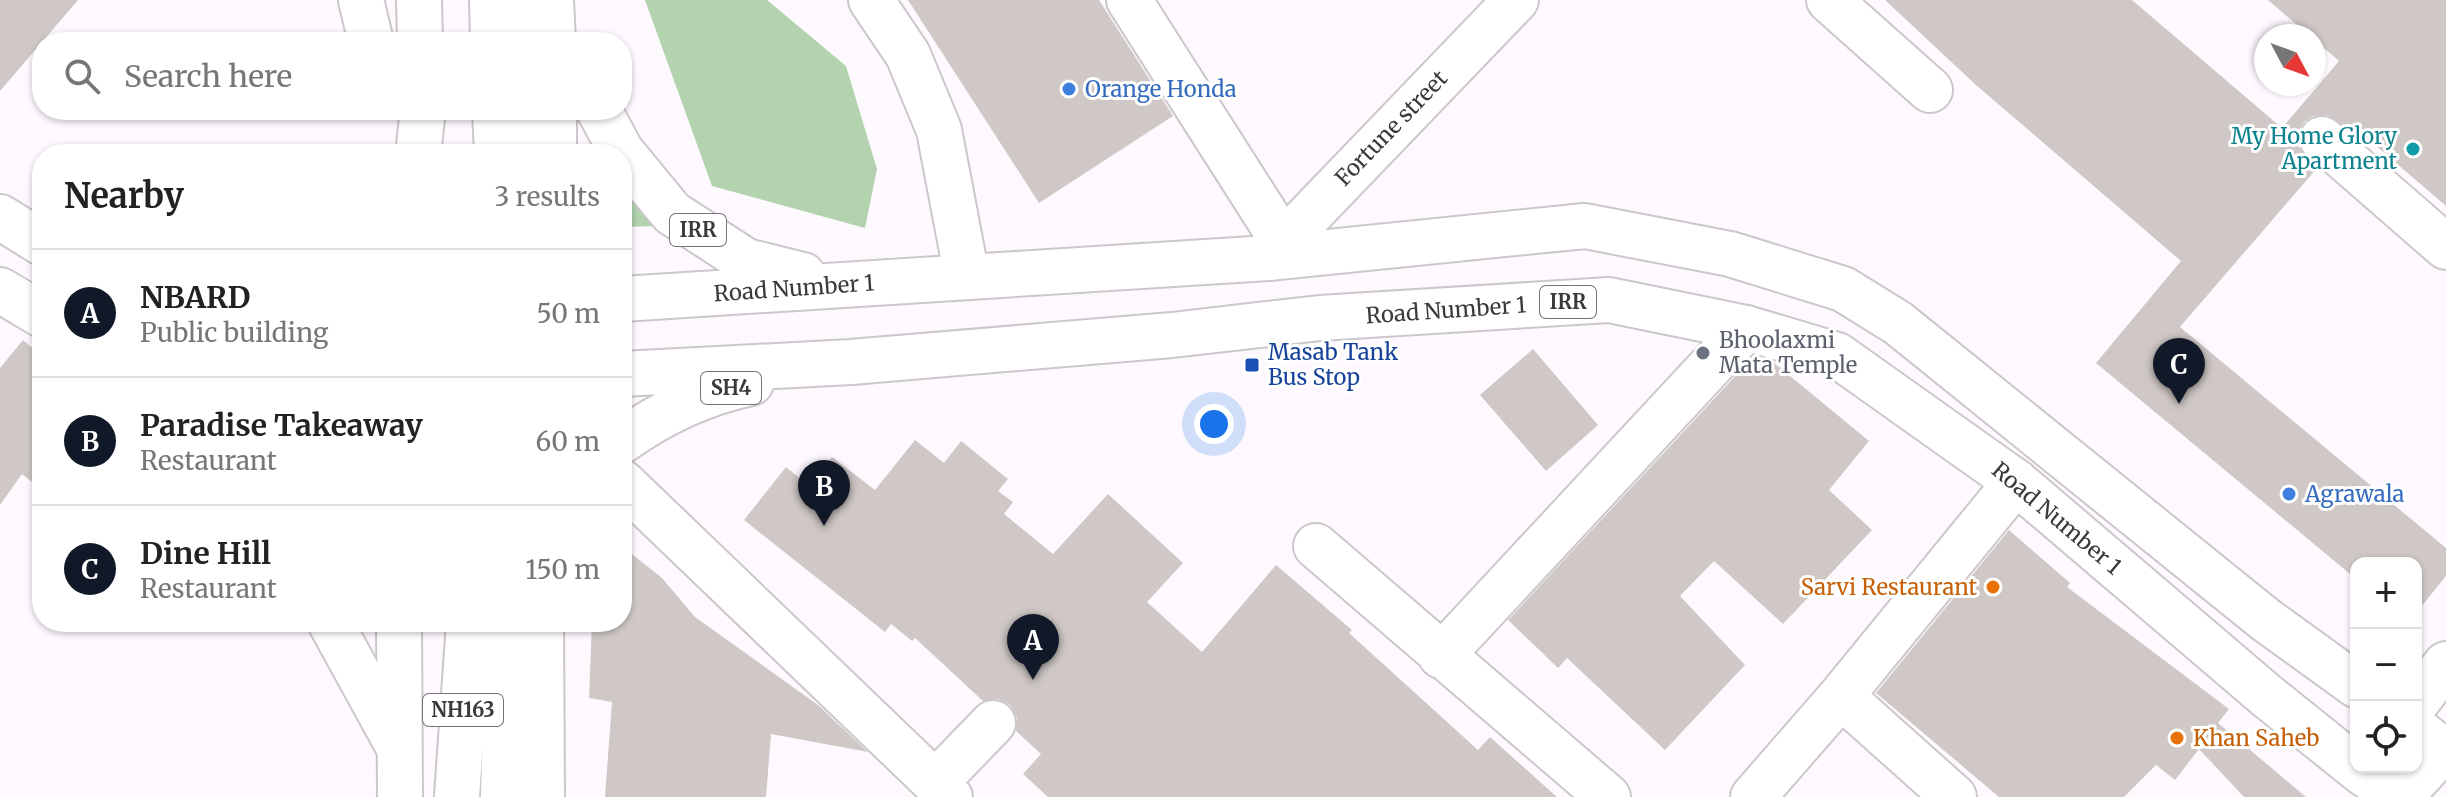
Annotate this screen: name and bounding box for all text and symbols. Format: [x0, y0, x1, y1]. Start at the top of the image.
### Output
north arrow [2254, 24, 2326, 96]
search box [32, 32, 632, 120]
icon: search [60, 54, 104, 98]
text: Search here [124, 57, 292, 95]
street label: Fortune street [1329, 64, 1453, 192]
place label: Orange Honda [1085, 75, 1237, 103]
marker: Orange Honda [1060, 80, 1078, 98]
place label: My Home Glory Apartment [2231, 122, 2397, 175]
marker: My Home Glory Apartment [2404, 140, 2422, 158]
text: Nearby [64, 175, 184, 217]
text: 3 results [495, 180, 600, 213]
road number: IRR [670, 214, 726, 246]
street label: Road Number 1 [713, 268, 875, 308]
text: NBARD [140, 278, 250, 316]
road number: IRR [1540, 286, 1596, 318]
street label: Road Number 1 [1365, 290, 1527, 330]
text: A [81, 297, 99, 330]
text: 50 m [536, 297, 600, 330]
text: Public building [140, 316, 329, 349]
place label: Bhoolaxmi Mata Temple [1719, 326, 1857, 379]
place label: Masab Tank Bus Stop [1268, 338, 1398, 391]
pin: C [2153, 338, 2205, 404]
marker: Bhoolaxmi Mata Temple [1694, 344, 1712, 362]
marker: Masab Tank Bus Stop [1243, 356, 1261, 374]
road number: SH4 [701, 372, 761, 404]
your location [1194, 404, 1234, 444]
text: Paradise Takeaway [140, 406, 423, 444]
text: B [81, 425, 99, 458]
text: 60 m [536, 425, 600, 458]
text: Restaurant [140, 444, 277, 477]
street label: Road Number 1 [1986, 456, 2128, 580]
pin: B [798, 460, 850, 526]
place label: Agrawala [2304, 480, 2405, 508]
marker: Agrawala [2280, 485, 2298, 503]
text: Dine Hill [140, 534, 271, 572]
text: C [81, 553, 99, 586]
text: 150 m [526, 553, 600, 586]
map controls [2350, 557, 2422, 773]
button: + [2350, 557, 2422, 629]
text: Restaurant [140, 572, 277, 605]
place label: Sarvi Restaurant [1801, 573, 1977, 601]
marker: Sarvi Restaurant [1984, 578, 2002, 596]
pin: A [1007, 614, 1059, 680]
button: − [2350, 629, 2422, 701]
road number: NH163 [423, 694, 503, 726]
button: locate [2350, 701, 2422, 773]
place label: Khan Saheb [2193, 724, 2319, 752]
marker: Khan Saheb [2168, 729, 2186, 747]

